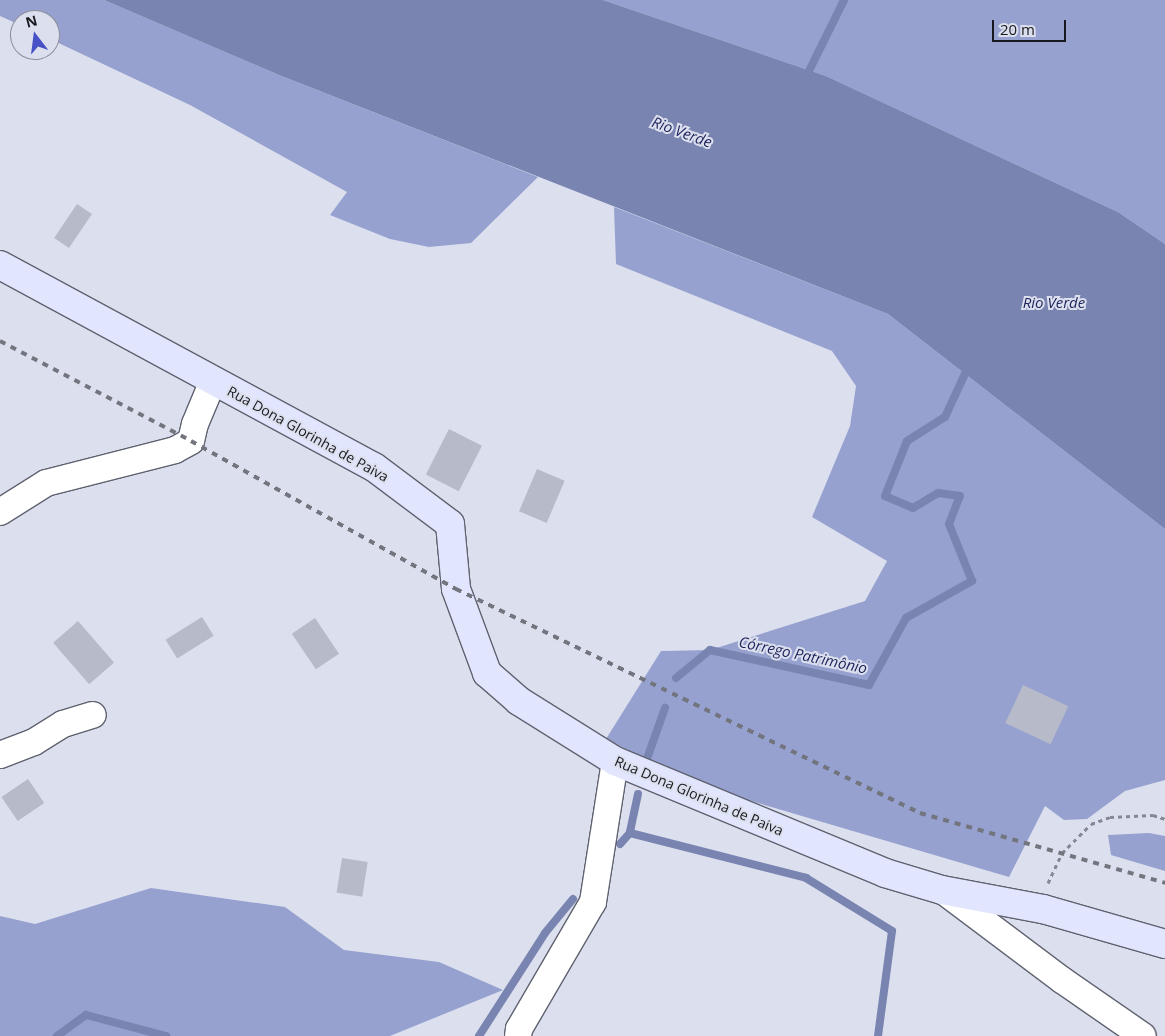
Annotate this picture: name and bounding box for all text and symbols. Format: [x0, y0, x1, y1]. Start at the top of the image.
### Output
north arrow [10, 10, 60, 60]
text: N [23, 10, 39, 32]
scale bar [995, 10, 1069, 42]
text: 20 m [1000, 19, 1035, 39]
water label: Rio Verde [650, 113, 714, 151]
water label: Rio Verde [1023, 294, 1085, 312]
street label: Rua Dona Glorinha de Paiva [224, 383, 392, 485]
water label: Córrego Patrimônio [737, 633, 869, 677]
street label: Rua Dona Glorinha de Paiva [612, 753, 786, 839]

